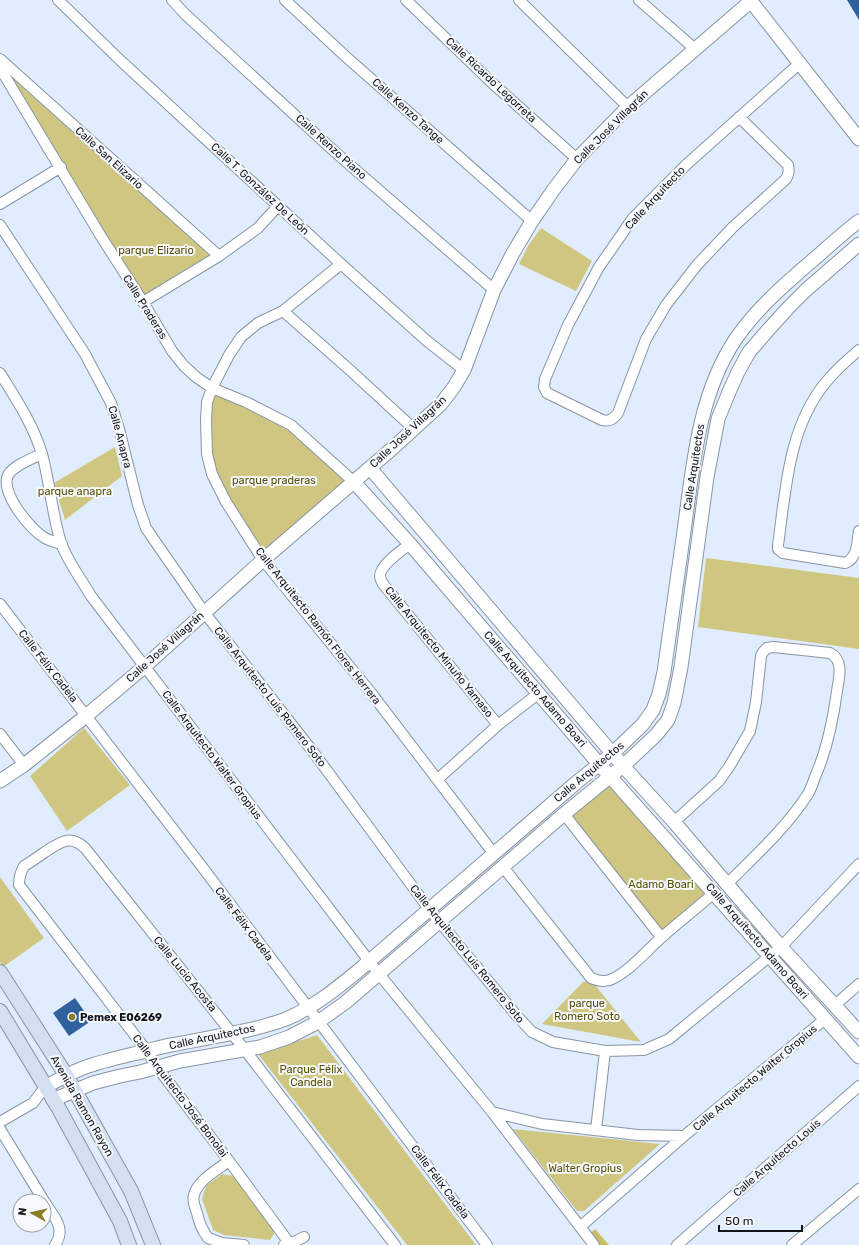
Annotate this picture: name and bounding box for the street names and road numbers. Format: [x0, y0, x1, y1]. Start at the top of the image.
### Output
street label: Calle Ricardo Legorreta [443, 35, 539, 125]
street label: Calle Kenzo Tange [370, 75, 446, 147]
street label: Calle José Villagrán [571, 87, 651, 167]
street label: Calle Renzo Piano [293, 112, 369, 182]
street label: Calle San Elizario [72, 124, 146, 192]
street label: Calle T. González De León [208, 140, 312, 238]
street label: Calle Arquitecto [622, 164, 688, 232]
street label: Calle Praderas [120, 272, 170, 342]
street label: Calle José Villagrán [367, 393, 449, 471]
street label: Calle Anapra [105, 404, 135, 470]
street label: Calle Arquitectos [681, 422, 707, 511]
street label: Calle Arquitecto Ramón Flores Herrera [253, 545, 383, 707]
street label: Calle Arquitecto Minuño Yamaso [382, 584, 496, 720]
street label: Calle José Villagrán [124, 609, 206, 685]
street label: Calle Arquitecto Luis Romero Soto [211, 624, 329, 770]
street label: Calle Félix Cadela [16, 627, 80, 705]
street label: Calle Arquitecto Adamo Boari [481, 628, 589, 750]
street label: Calle Arquitecto Walter Gropius [159, 688, 265, 822]
street label: Calle Arquitectos [551, 739, 627, 805]
street label: Calle Arquitecto Adamo Boari [703, 880, 811, 1002]
street label: Calle Arquitecto Luis Romero Soto [407, 882, 527, 1026]
street label: Calle Félix Cadela [212, 885, 276, 963]
street label: Calle Lucio Acosta [151, 934, 219, 1014]
street label: Calle Arquitectos [168, 1021, 256, 1052]
street label: Calle Arquitecto Walter Gropius [690, 1022, 820, 1134]
street label: Calle Arquitecto José Bonolai [130, 1032, 230, 1160]
street label: Avenida Ramon Rayon [48, 1053, 116, 1159]
street label: Calle Arquitecto Louis [731, 1116, 824, 1200]
street label: Calle Félix Cadela [408, 1143, 472, 1221]

